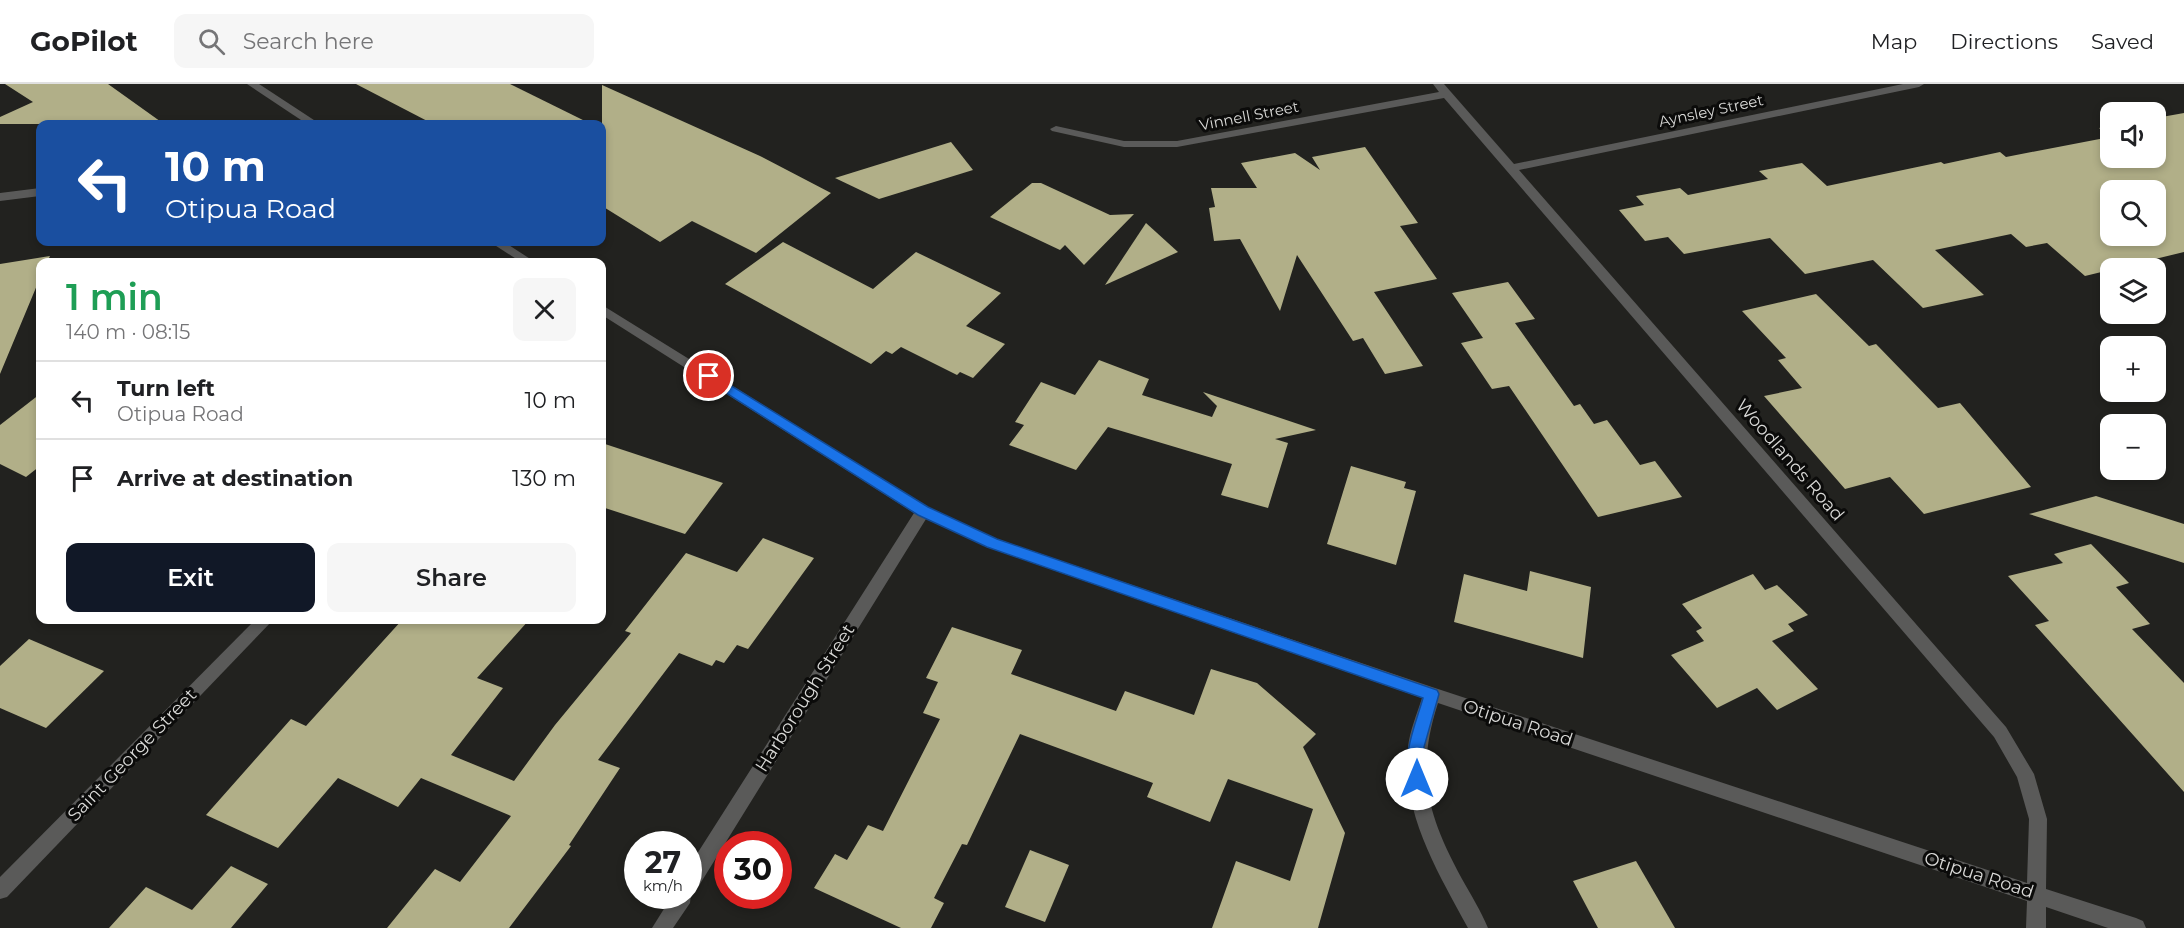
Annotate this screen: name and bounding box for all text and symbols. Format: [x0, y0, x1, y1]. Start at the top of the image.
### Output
search box [174, 14, 594, 68]
text: GoPilot [30, 24, 138, 58]
icon: search [195, 25, 228, 58]
text: Search here [243, 28, 374, 55]
text: Map [1871, 29, 1917, 54]
text: Directions [1950, 29, 2058, 54]
text: Saved [2091, 29, 2154, 54]
street label: Aynsley Street [1657, 90, 1765, 131]
street label: Vinnell Street [1198, 97, 1300, 134]
map controls [2100, 102, 2166, 480]
button: sound [2100, 102, 2166, 168]
text: 10 m [165, 140, 266, 192]
icon: left [66, 144, 144, 222]
button: search [2100, 180, 2166, 246]
text: Otipua Road [165, 192, 336, 225]
button: layers [2100, 258, 2166, 324]
text: 1 min [66, 275, 163, 319]
button: close [513, 278, 576, 341]
text: 140 m · 08:15 [66, 320, 190, 344]
button: + [2100, 336, 2166, 402]
pin [683, 350, 734, 401]
icon: arrive [692, 359, 725, 392]
text: Turn left [117, 375, 215, 402]
icon: left [66, 384, 99, 417]
text: 10 m [524, 387, 576, 414]
street label: Woodlands Road [1731, 395, 1849, 525]
text: Otipua Road [117, 402, 244, 426]
button: − [2100, 414, 2166, 480]
icon: arrive [66, 462, 99, 495]
text: Arrive at destination [117, 465, 353, 492]
text: 130 m [512, 465, 576, 492]
button: Exit [66, 543, 315, 612]
button: Share [327, 543, 576, 612]
street label: Harborough Street [751, 620, 859, 776]
street label: Saint George Street [63, 684, 201, 826]
street label: Otipua Road [1460, 695, 1576, 751]
position arrow [1385, 747, 1449, 811]
speed limit sign: 30 [714, 831, 792, 909]
text: 27 [645, 844, 681, 881]
street label: Otipua Road [1921, 847, 2037, 903]
text: km/h [643, 876, 683, 895]

